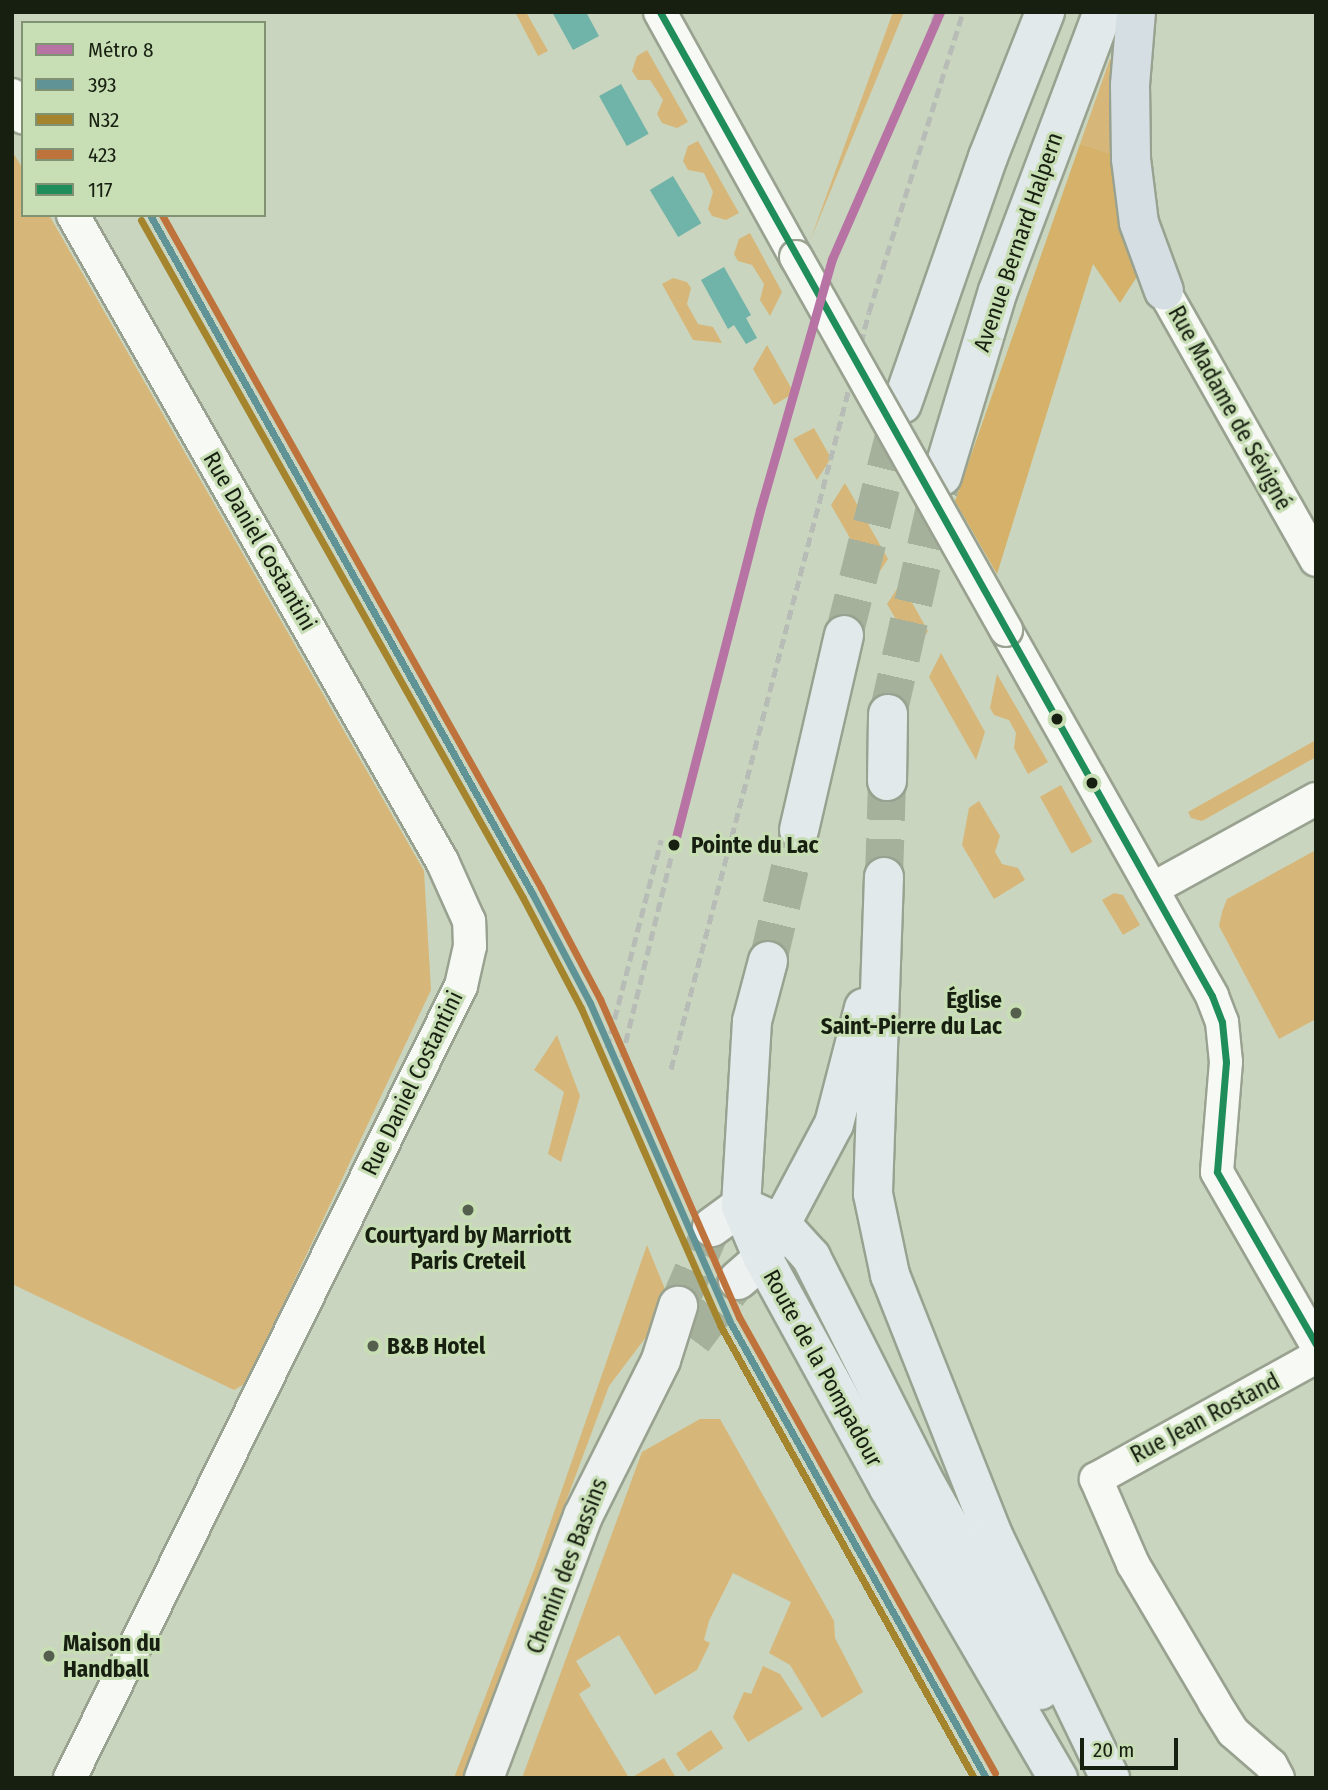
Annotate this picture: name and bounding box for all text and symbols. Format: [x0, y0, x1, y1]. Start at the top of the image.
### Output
legend [21, 21, 266, 217]
text: Métro 8 [88, 37, 153, 63]
text: 393 [88, 72, 117, 98]
text: N32 [88, 107, 119, 133]
street label: Avenue Bernard Halpern [968, 129, 1068, 355]
text: 423 [88, 142, 117, 168]
text: 117 [88, 177, 113, 203]
street label: Rue Madame de Sévigné [1162, 301, 1298, 515]
street label: Rue Daniel Costantini [198, 447, 322, 635]
unlabelled marker [1050, 712, 1064, 726]
unlabelled marker [1085, 776, 1099, 790]
place label: Pointe du Lac [691, 831, 819, 859]
marker: Pointe du Lac [663, 834, 685, 856]
street label: Rue Daniel Costantini [355, 986, 469, 1180]
place label: Église Saint-Pierre du Lac [821, 986, 1002, 1040]
marker: Église Saint-Pierre du Lac [1008, 1005, 1024, 1021]
marker: Courtyard by Marriott Paris Creteil [460, 1202, 476, 1218]
place label: Courtyard by Marriott Paris Creteil [365, 1221, 571, 1275]
street label: Route de la Pompadour [757, 1265, 889, 1471]
place label: B&B Hotel [387, 1332, 485, 1360]
marker: B&B Hotel [365, 1338, 381, 1354]
street label: Rue Jean Rostand [1126, 1367, 1284, 1469]
street label: Chemin des Bassins [521, 1474, 613, 1658]
place label: Maison du Handball [63, 1629, 161, 1683]
marker: Maison du Handball [41, 1648, 57, 1664]
scale bar [1083, 1724, 1181, 1768]
text: 20 m [1093, 1737, 1134, 1763]

